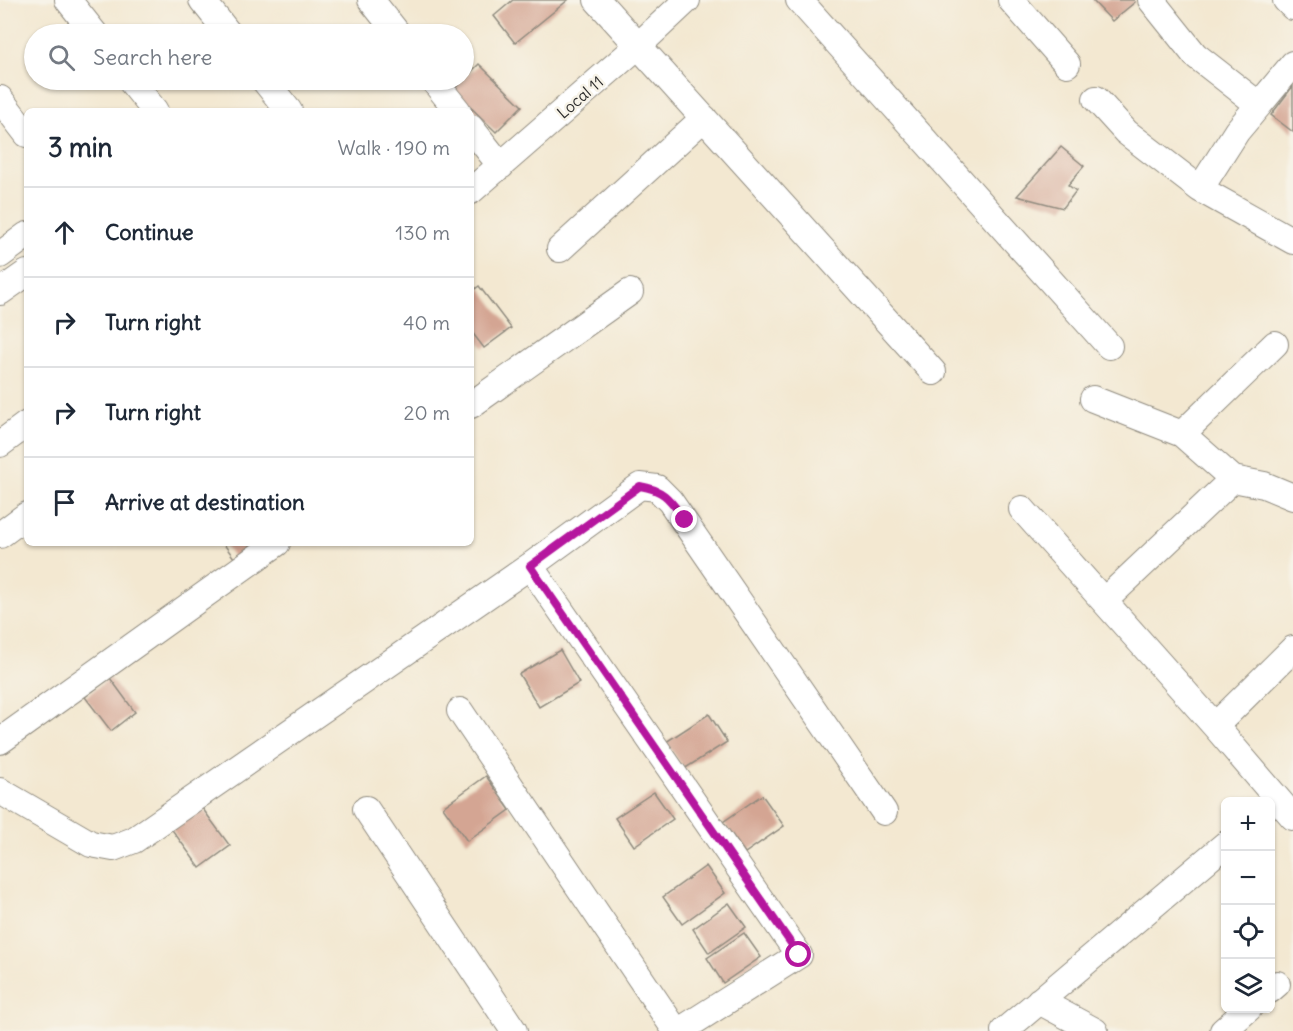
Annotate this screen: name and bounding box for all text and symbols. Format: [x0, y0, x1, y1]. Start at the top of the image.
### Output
search box [24, 24, 474, 90]
icon: search [45, 41, 78, 74]
text: Search here [93, 43, 212, 71]
street label: Local 11 [553, 71, 607, 123]
text: 3 min [48, 131, 113, 164]
text: Walk · 190 m [338, 135, 450, 160]
icon: ahead [48, 216, 81, 249]
text: Continue [105, 218, 194, 246]
text: 130 m [395, 220, 450, 245]
icon: right [48, 306, 81, 339]
text: Turn right [105, 308, 201, 336]
text: 40 m [403, 310, 450, 335]
icon: right [48, 396, 81, 429]
text: Turn right [105, 398, 201, 426]
text: 20 m [404, 400, 450, 425]
icon: arrive [48, 486, 81, 519]
text: Arrive at destination [105, 488, 305, 516]
route end [671, 506, 697, 532]
map controls [1221, 797, 1275, 1013]
button: + [1221, 797, 1275, 851]
button: − [1221, 851, 1275, 905]
button: locate [1221, 905, 1275, 959]
route start [785, 941, 811, 967]
button: layers [1221, 959, 1275, 1013]

